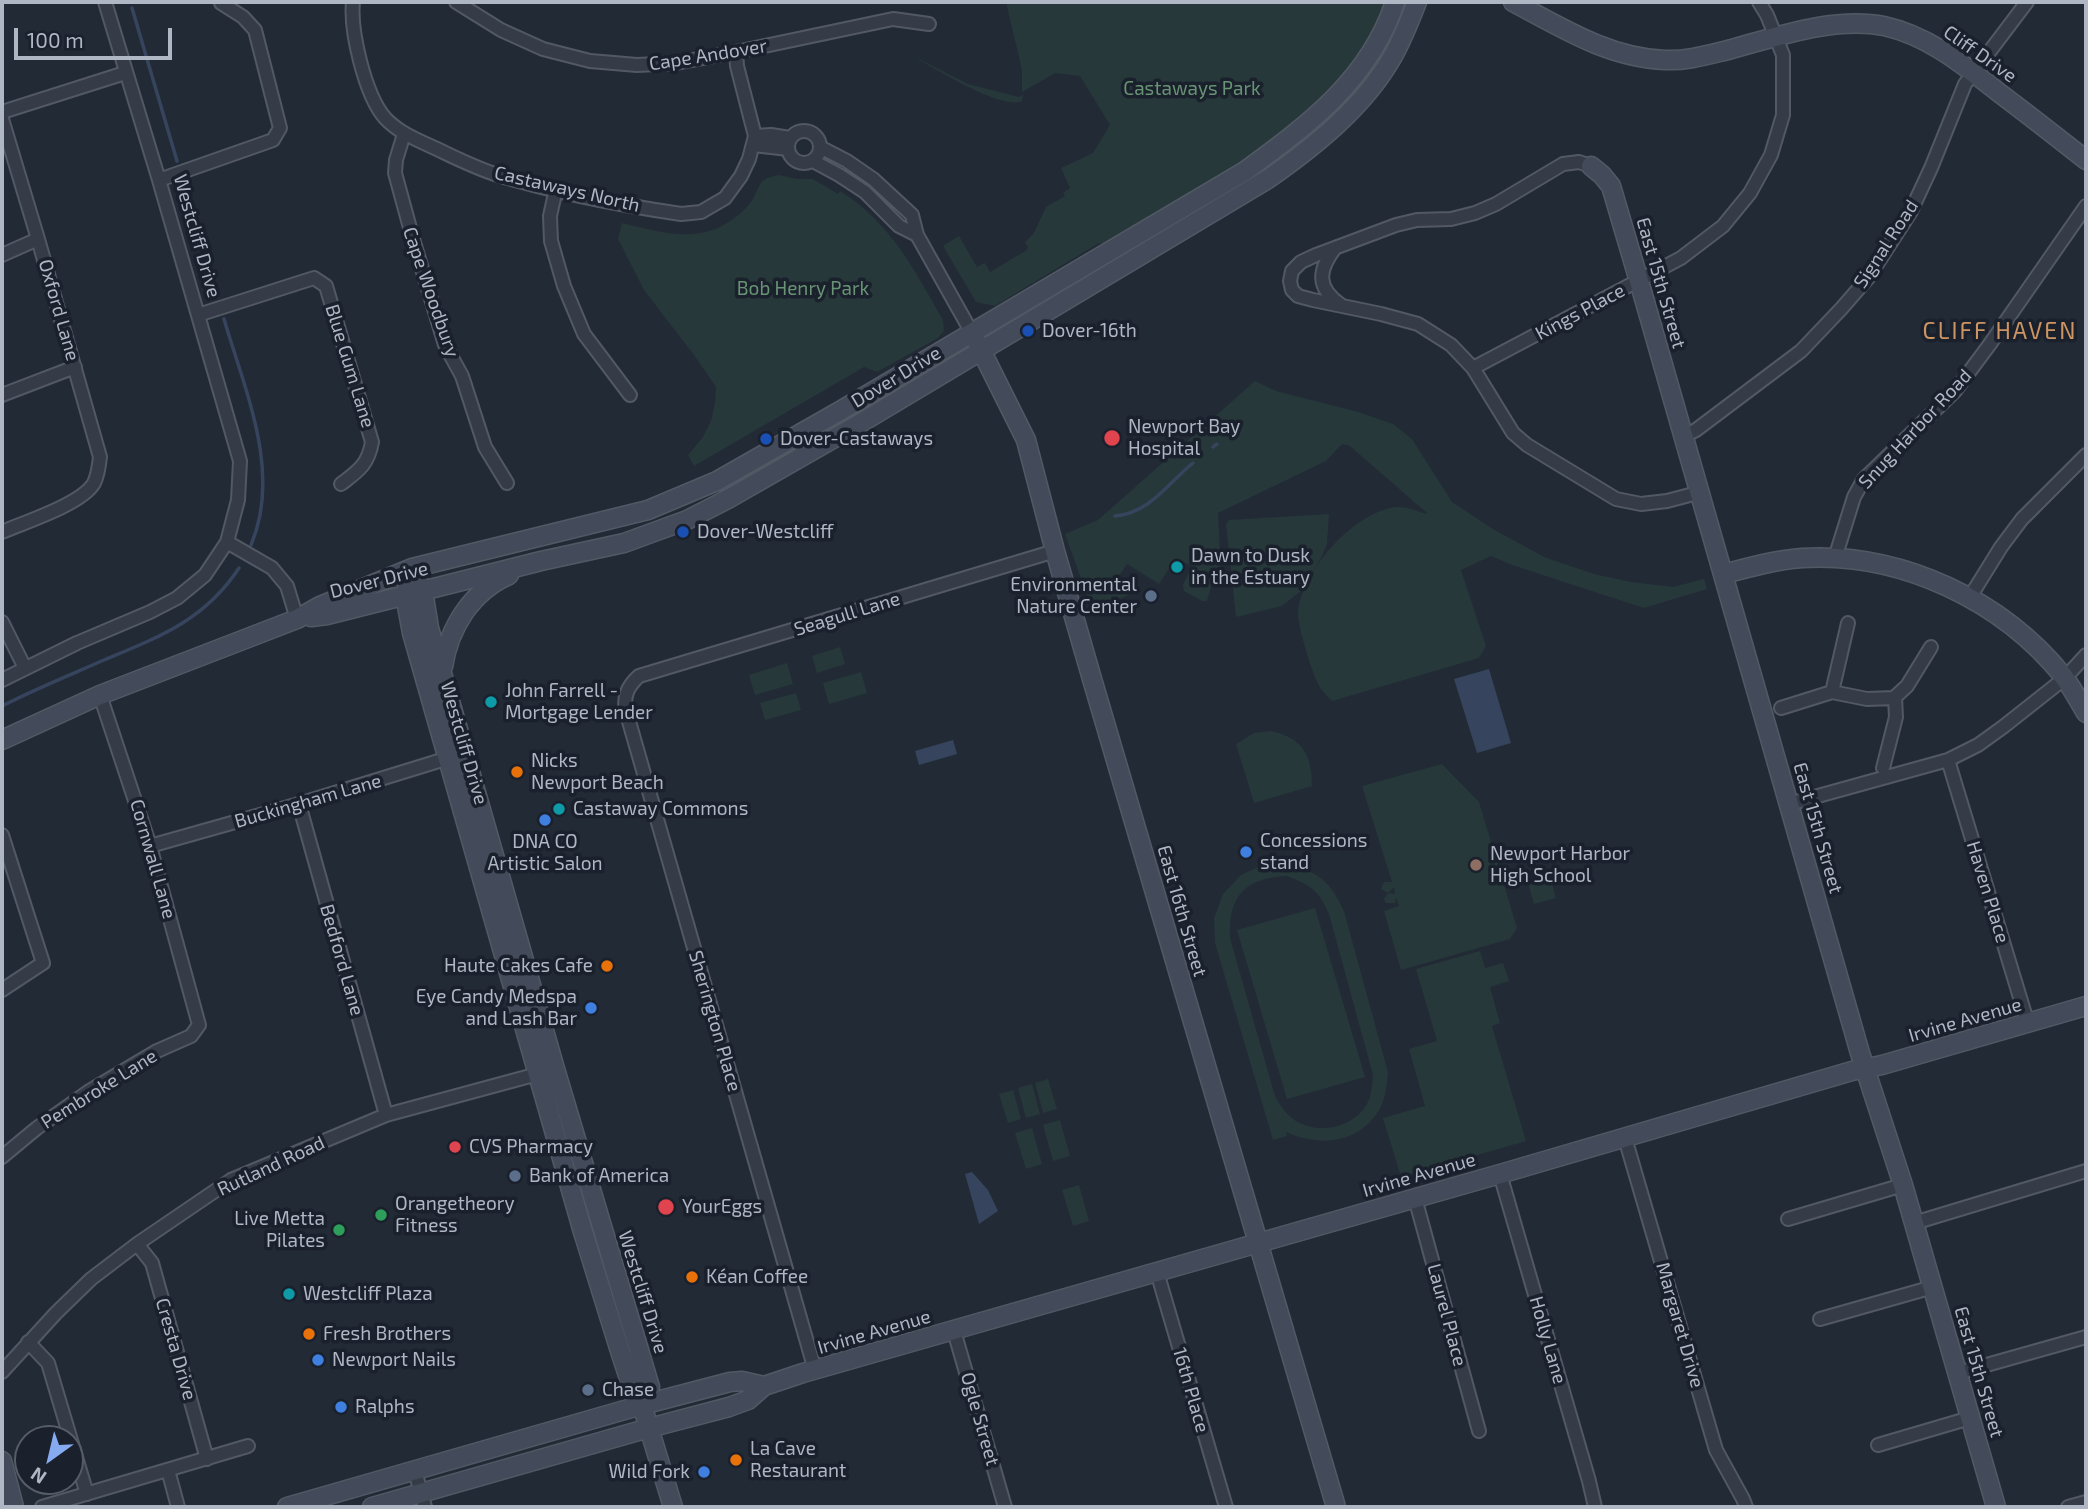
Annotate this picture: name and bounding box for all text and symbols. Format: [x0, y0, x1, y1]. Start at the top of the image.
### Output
scale bar [18, 14, 175, 58]
street label: Cliff Drive [1939, 21, 2021, 87]
text: 100 m [27, 27, 84, 52]
street label: Cape Andover [647, 34, 769, 76]
park label: Castaways Park [1123, 78, 1261, 100]
street label: Castaways North [492, 161, 642, 217]
street label: Westcliff Drive [169, 172, 225, 300]
street label: Signal Road [1849, 195, 1923, 293]
street label: East 15th Street [1631, 215, 1691, 351]
street label: Cape Woodbury [398, 224, 464, 360]
street label: Oxford Lane [34, 257, 84, 363]
park label: Bob Henry Park [737, 278, 869, 300]
street label: Kings Place [1531, 279, 1629, 345]
street label: Blue Gum Lane [320, 302, 380, 430]
district label: CLIFF HAVEN [1924, 317, 2076, 345]
place label: Dover-16th [1042, 320, 1137, 342]
marker: Dover-16th [1020, 323, 1036, 339]
street label: Dover Drive [847, 341, 945, 413]
street label: Snug Harbor Road [1854, 364, 1976, 494]
place label: Newport Bay Hospital [1128, 416, 1240, 460]
place label: Dover-Castaways [780, 428, 933, 450]
marker: Newport Bay Hospital [1102, 428, 1122, 448]
marker: Dover-Castaways [758, 431, 774, 447]
place label: Dover-Westcliff [697, 521, 833, 543]
marker: Dover-Westcliff [675, 524, 691, 540]
place label: Dawn to Dusk in the Estuary [1191, 545, 1310, 589]
street label: Dover Drive [328, 557, 430, 603]
marker: Dawn to Dusk in the Estuary [1169, 559, 1185, 575]
place label: Environmental Nature Center [1010, 574, 1137, 618]
street label: Seagull Lane [791, 587, 903, 641]
marker: Environmental Nature Center [1143, 588, 1159, 604]
street label: Westcliff Drive [436, 679, 492, 807]
place label: John Farrell - Mortgage Lender [505, 680, 653, 724]
marker: John Farrell - Mortgage Lender [483, 694, 499, 710]
place label: Nicks Newport Beach [531, 750, 664, 794]
street label: East 15th Street [1788, 760, 1848, 896]
marker: Nicks Newport Beach [509, 764, 525, 780]
street label: Buckingham Lane [232, 769, 384, 833]
street label: Cornwall Lane [125, 797, 181, 921]
place label: Castaway Commons [573, 798, 748, 820]
marker: Castaway Commons [551, 801, 567, 817]
marker: DNA CO Artistic Salon [537, 812, 553, 828]
place label: Concessions stand [1260, 830, 1368, 874]
place label: DNA CO Artistic Salon [487, 831, 603, 875]
street label: Haven Place [1962, 838, 2014, 946]
street label: East 16th Street [1152, 843, 1212, 979]
place label: Newport Harbor High School [1490, 843, 1630, 887]
marker: Concessions stand [1238, 844, 1254, 860]
marker: Newport Harbor High School [1468, 857, 1484, 873]
street label: Bedford Lane [315, 902, 369, 1018]
street label: Sherington Place [684, 948, 746, 1094]
place label: Haute Cakes Cafe [444, 955, 593, 977]
marker: Haute Cakes Cafe [599, 958, 615, 974]
place label: Eye Candy Medspa and Lash Bar [416, 986, 577, 1030]
street label: Irvine Avenue [1906, 993, 2024, 1047]
marker: Eye Candy Medspa and Lash Bar [583, 1000, 599, 1016]
street label: Pembroke Lane [37, 1044, 161, 1134]
street label: Rutland Road [214, 1131, 328, 1201]
place label: CVS Pharmacy [469, 1136, 593, 1158]
marker: CVS Pharmacy [447, 1139, 463, 1155]
street label: Irvine Avenue [1360, 1148, 1478, 1202]
place label: Bank of America [529, 1165, 669, 1187]
marker: Bank of America [507, 1168, 523, 1184]
place label: Orangetheory Fitness [395, 1193, 514, 1237]
place label: YourEggs [682, 1196, 762, 1218]
marker: YourEggs [656, 1197, 676, 1217]
marker: Orangetheory Fitness [373, 1207, 389, 1223]
place label: Live Metta Pilates [234, 1208, 325, 1252]
marker: Live Metta Pilates [331, 1222, 347, 1238]
street label: Westcliff Drive [613, 1228, 673, 1356]
street label: Margaret Drive [1651, 1260, 1709, 1390]
street label: Laurel Place [1422, 1261, 1472, 1369]
place label: Kéan Coffee [706, 1266, 808, 1288]
marker: Kéan Coffee [684, 1269, 700, 1285]
place label: Westcliff Plaza [303, 1283, 433, 1305]
marker: Westcliff Plaza [281, 1286, 297, 1302]
street label: Holly Lane [1525, 1294, 1571, 1386]
street label: Cresta Drive [151, 1295, 201, 1403]
street label: East 15th Street [1949, 1304, 2009, 1440]
street label: Irvine Avenue [815, 1305, 933, 1359]
place label: Fresh Brothers [323, 1323, 451, 1345]
marker: Fresh Brothers [301, 1326, 317, 1342]
street label: 16th Place [1168, 1345, 1214, 1435]
place label: Newport Nails [332, 1349, 456, 1371]
marker: Newport Nails [310, 1352, 326, 1368]
street label: Ogle Street [956, 1370, 1004, 1468]
place label: Chase [602, 1379, 654, 1401]
marker: Chase [580, 1382, 596, 1398]
place label: Ralphs [355, 1396, 415, 1418]
marker: Ralphs [333, 1399, 349, 1415]
north arrow [14, 1425, 84, 1495]
place label: La Cave Restaurant [750, 1438, 846, 1482]
marker: La Cave Restaurant [728, 1452, 744, 1468]
place label: Wild Fork [608, 1461, 690, 1483]
text: N [26, 1463, 50, 1490]
marker: Wild Fork [696, 1464, 712, 1480]

